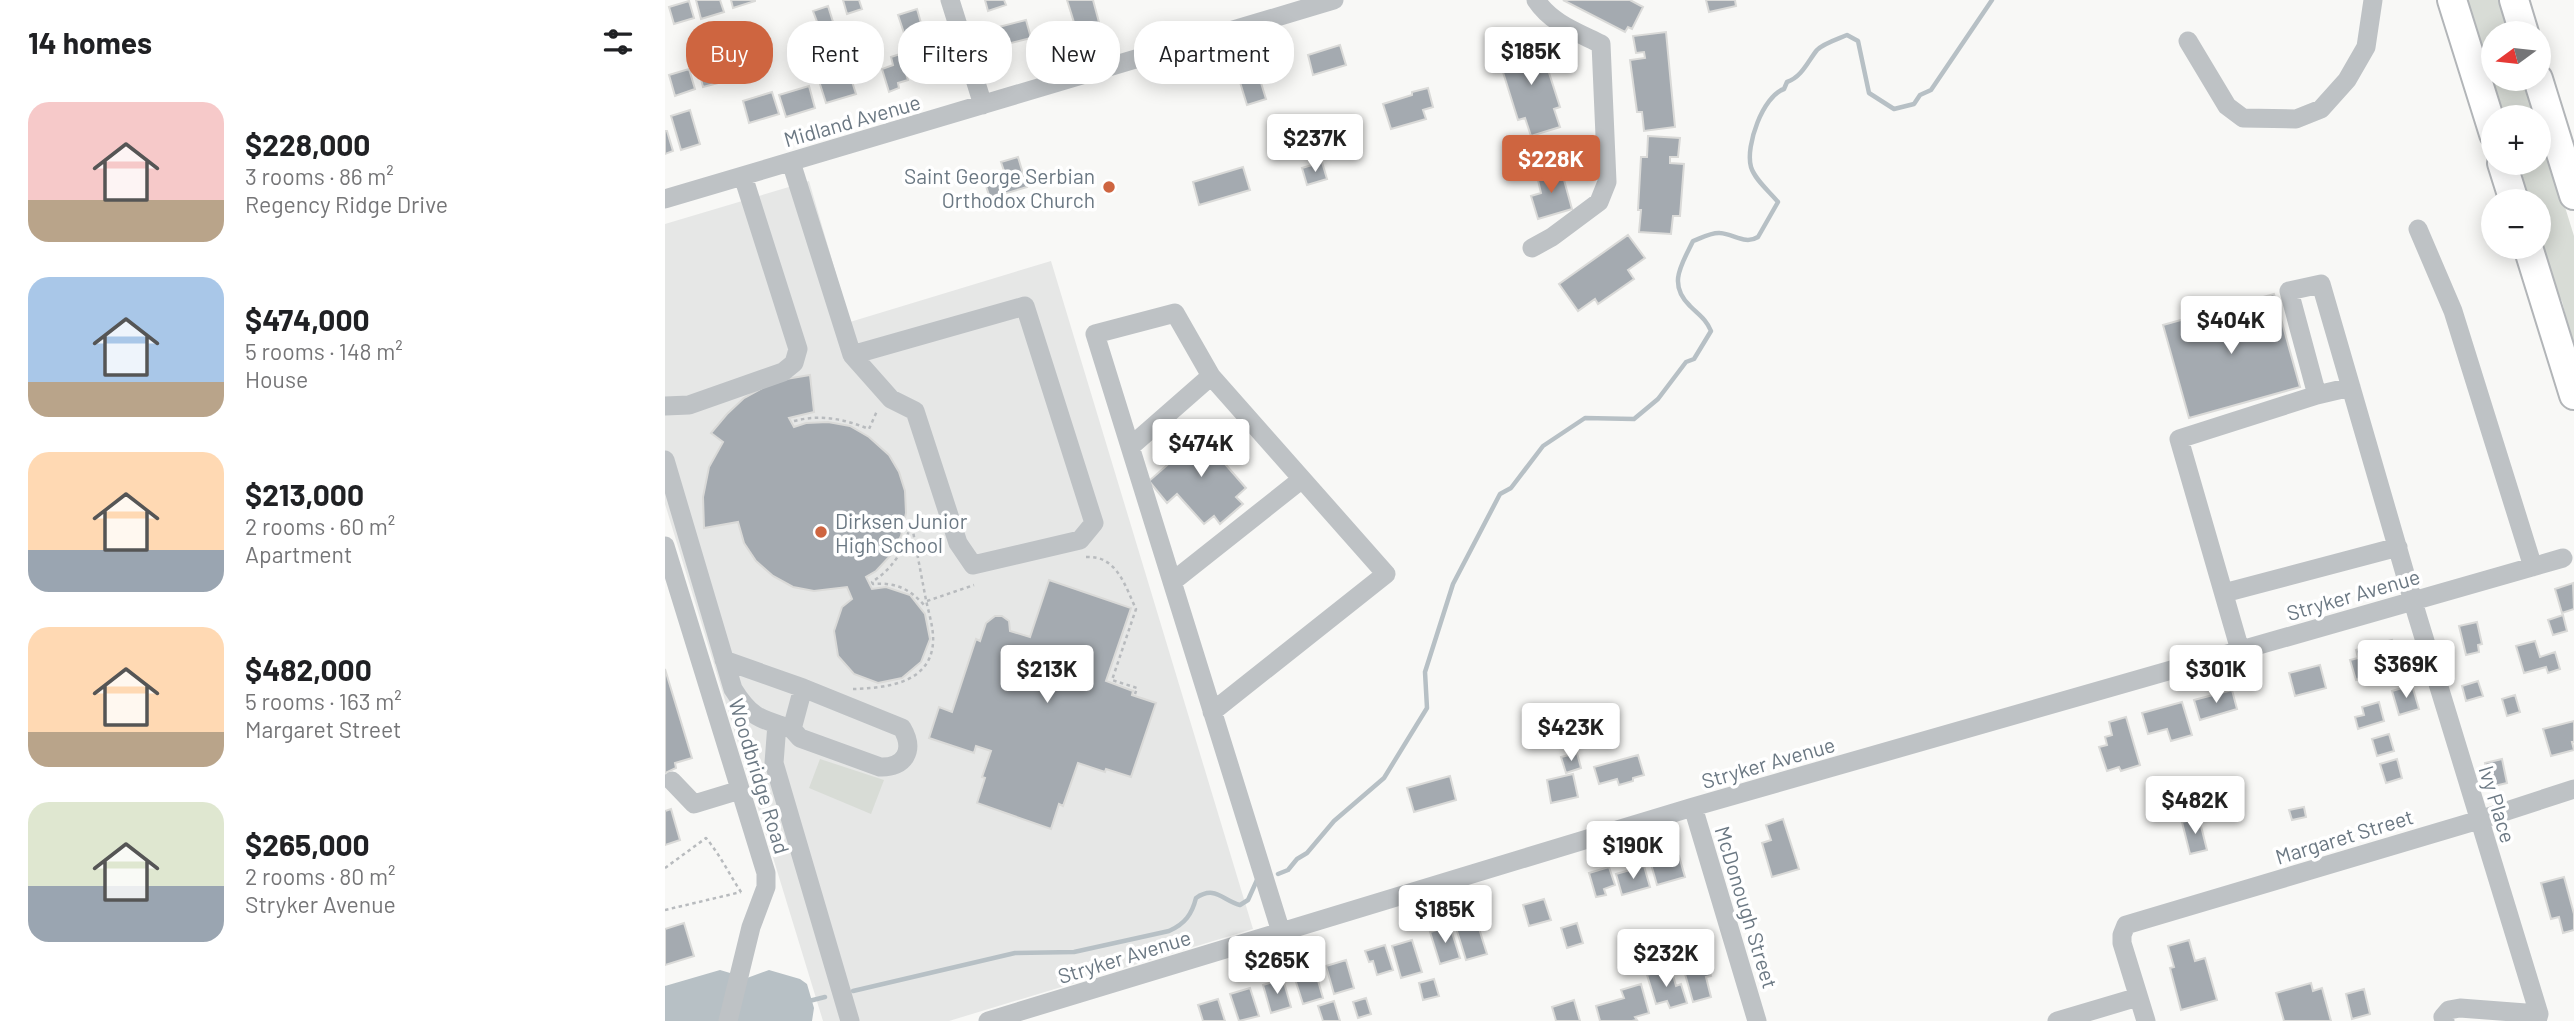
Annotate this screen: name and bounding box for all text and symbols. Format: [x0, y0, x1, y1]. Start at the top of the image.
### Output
chip: Buy [686, 21, 773, 84]
chip: Rent [787, 21, 884, 84]
chip: Filters [898, 21, 1012, 84]
chip: New [1026, 21, 1120, 84]
chip: Apartment [1134, 21, 1294, 84]
north arrow [2481, 21, 2551, 91]
map controls [2481, 21, 2551, 259]
icon: filters [599, 23, 637, 61]
text: 14 homes [28, 24, 152, 60]
pin: $185K [1482, 28, 1580, 87]
text: $185K [1501, 36, 1561, 64]
street label: Midland Avenue [781, 89, 923, 151]
button: + [2481, 105, 2551, 175]
pin: $237K [1266, 114, 1364, 174]
text: $237K [1283, 123, 1347, 151]
text: $228,000 [245, 126, 370, 162]
icon: home [84, 130, 168, 214]
pin: $228K [1502, 136, 1600, 195]
text: $228K [1518, 144, 1584, 172]
text: 3 rooms · 86 m² [245, 162, 394, 190]
place label: Saint George Serbian Orthodox Church [904, 163, 1095, 212]
marker: Saint George Serbian Orthodox Church [1101, 179, 1117, 195]
button: − [2481, 189, 2551, 259]
text: Regency Ridge Drive [245, 190, 448, 218]
pin: $404K [2182, 296, 2280, 356]
text: $474,000 [245, 301, 370, 337]
icon: home [84, 305, 168, 389]
text: $404K [2197, 305, 2265, 333]
text: 5 rooms · 148 m² [245, 337, 403, 365]
text: House [245, 365, 308, 393]
pin: $474K [1152, 420, 1250, 479]
text: $474K [1168, 428, 1234, 456]
text: $213,000 [245, 476, 364, 512]
icon: home [84, 480, 168, 564]
place label: Dirksen Junior High School [835, 508, 968, 557]
text: 2 rooms · 60 m² [245, 512, 395, 540]
marker: Dirksen Junior High School [813, 524, 829, 540]
text: Apartment [245, 540, 352, 568]
street label: Stryker Avenue [2283, 563, 2423, 625]
pin: $369K [2357, 640, 2455, 700]
pin: $213K [998, 646, 1096, 705]
pin: $301K [2167, 646, 2265, 705]
text: $369K [2374, 649, 2438, 677]
text: $482,000 [245, 651, 372, 687]
text: $213K [1017, 654, 1077, 682]
text: $301K [2186, 654, 2246, 682]
icon: home [84, 655, 168, 739]
text: 5 rooms · 163 m² [245, 687, 402, 715]
street label: Woodbridge Road [725, 695, 795, 857]
pin: $423K [1522, 704, 1620, 763]
text: $423K [1538, 712, 1604, 740]
text: Margaret Street [245, 715, 401, 743]
street label: Stryker Avenue [1698, 731, 1838, 793]
street label: Ivy Place [2474, 762, 2522, 846]
pin: $482K [2146, 776, 2244, 836]
text: $482K [2162, 785, 2228, 813]
street label: Margaret Street [2272, 803, 2416, 869]
pin: $190K [1584, 822, 1682, 881]
street label: McDonough Street [1710, 823, 1784, 991]
text: $265,000 [245, 826, 370, 862]
icon: home [84, 830, 168, 914]
text: $190K [1602, 830, 1664, 858]
text: 2 rooms · 80 m² [245, 862, 395, 890]
pin: $185K [1396, 886, 1494, 945]
text: Stryker Avenue [245, 890, 396, 918]
text: $185K [1415, 894, 1475, 922]
street label: Stryker Avenue [1054, 924, 1194, 988]
pin: $232K [1617, 930, 1715, 989]
pin: $265K [1228, 936, 1326, 996]
text: $232K [1633, 938, 1699, 966]
text: $265K [1244, 945, 1310, 973]

